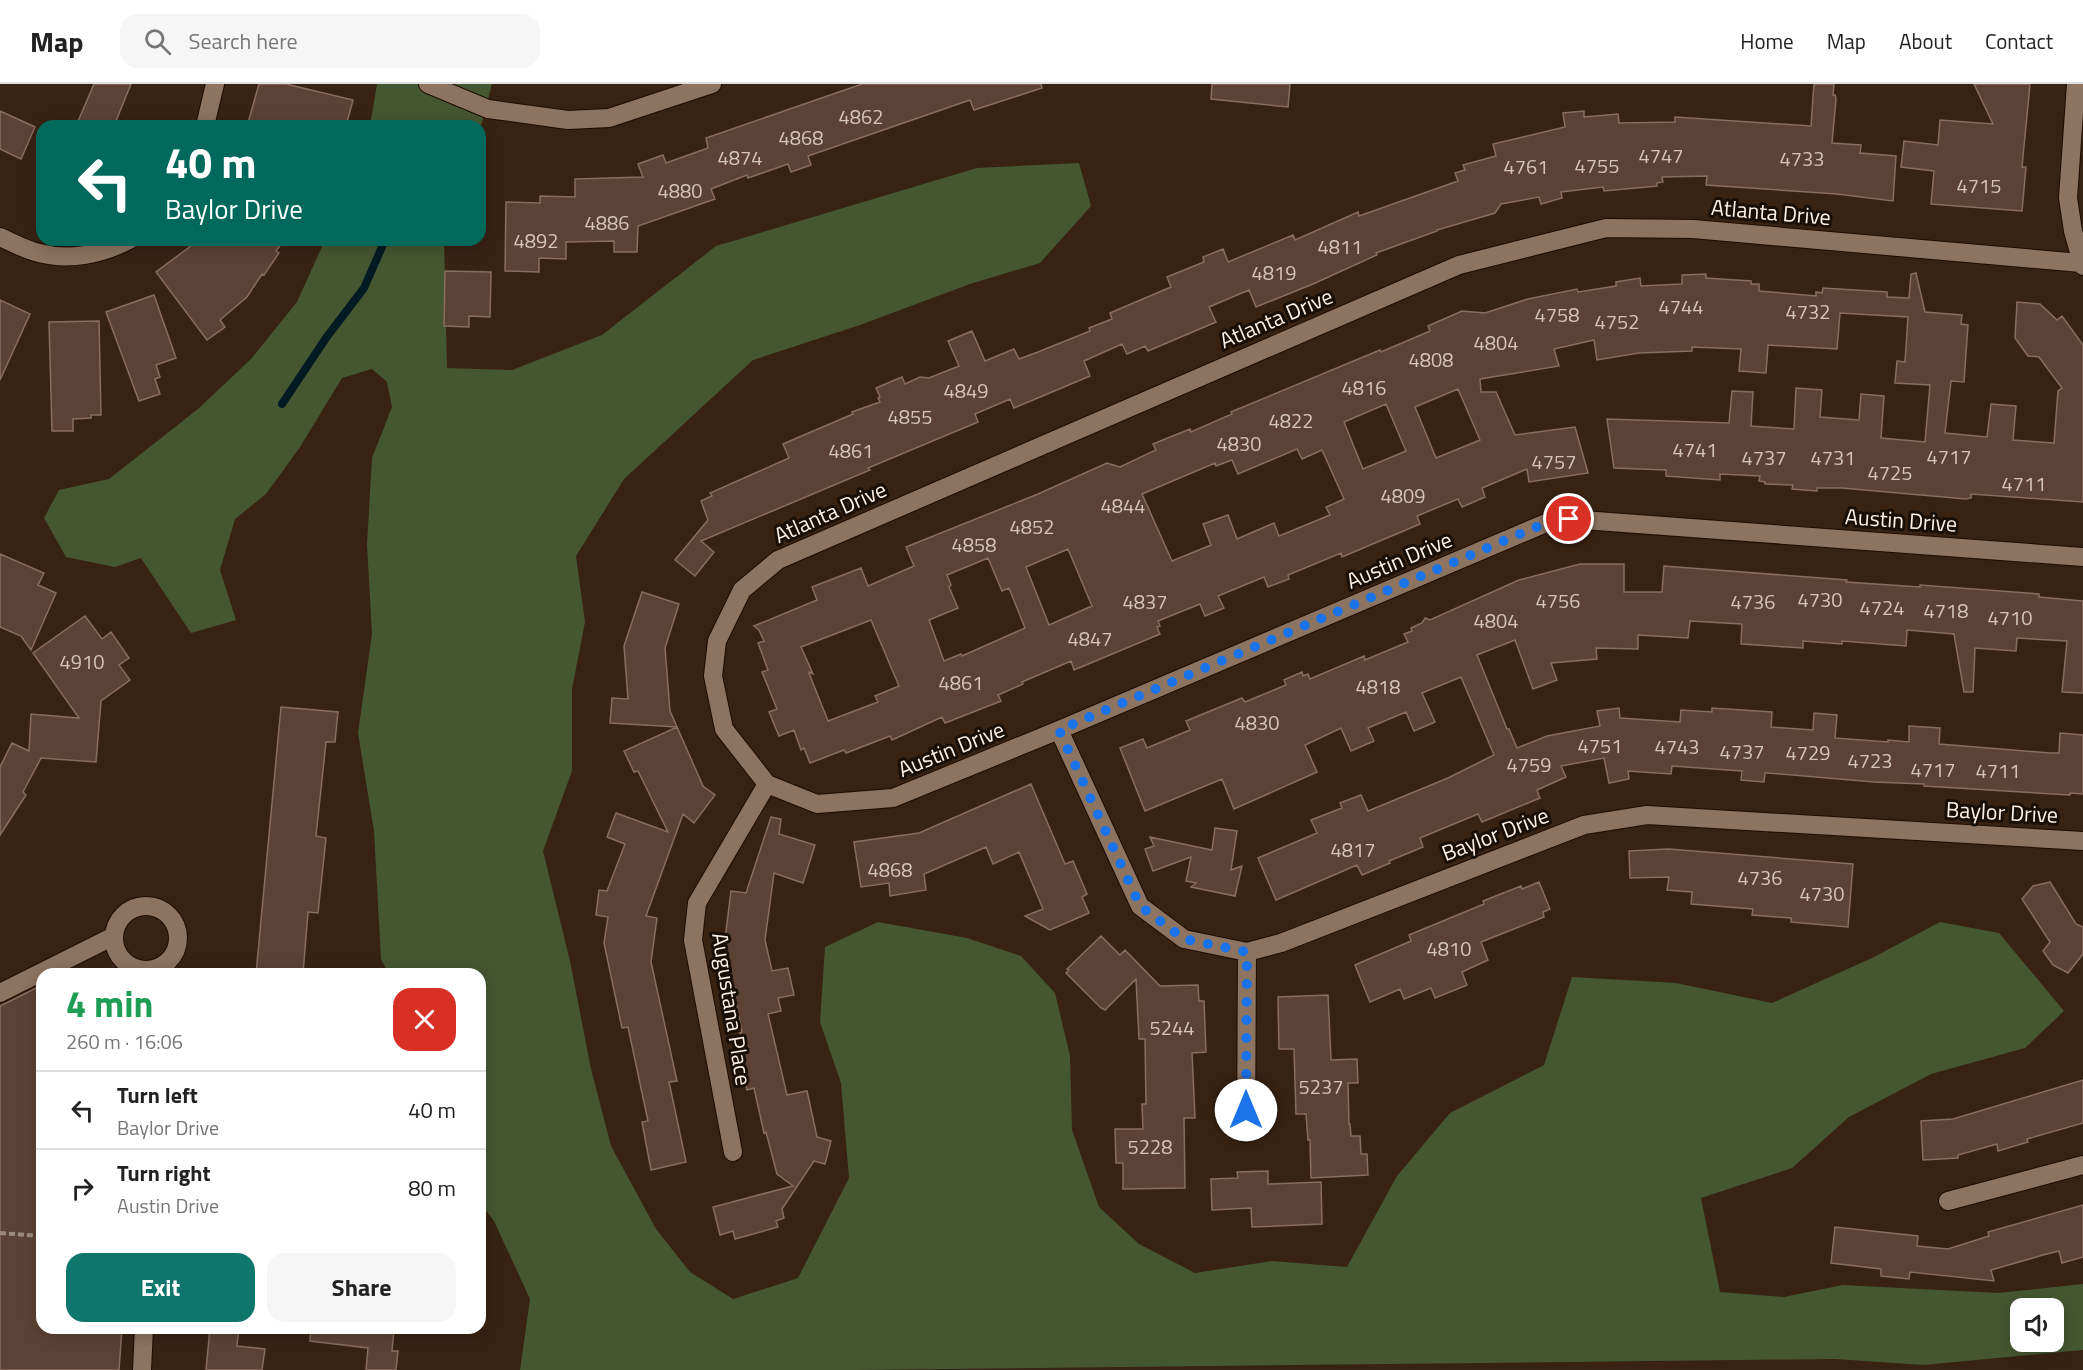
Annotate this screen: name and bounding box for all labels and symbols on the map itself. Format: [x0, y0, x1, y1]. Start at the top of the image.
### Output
house number: 4862 [839, 101, 883, 132]
house number: 4868 [779, 122, 823, 153]
house number: 4747 [1639, 140, 1683, 171]
house number: 4874 [718, 142, 762, 173]
house number: 4733 [1780, 143, 1824, 174]
house number: 4755 [1575, 150, 1619, 181]
house number: 4761 [1504, 151, 1548, 182]
house number: 4715 [1957, 170, 2001, 201]
house number: 4880 [658, 175, 702, 206]
street label: Atlanta Drive [1710, 190, 1832, 234]
house number: 4886 [585, 207, 629, 238]
house number: 4892 [514, 225, 558, 256]
house number: 4811 [1318, 231, 1362, 262]
house number: 4819 [1252, 257, 1296, 288]
street label: Atlanta Drive [1214, 279, 1338, 357]
house number: 4744 [1659, 291, 1703, 322]
house number: 4732 [1786, 296, 1830, 327]
house number: 4758 [1535, 299, 1579, 330]
house number: 4752 [1595, 306, 1639, 337]
house number: 4804 [1474, 327, 1518, 358]
house number: 4808 [1409, 344, 1453, 375]
house number: 4816 [1342, 372, 1386, 403]
house number: 4849 [944, 375, 988, 406]
house number: 4855 [888, 401, 932, 432]
house number: 4822 [1269, 405, 1313, 436]
house number: 4830 [1217, 428, 1261, 459]
house number: 4741 [1673, 434, 1717, 465]
house number: 4861 [829, 435, 873, 466]
house number: 4717 [1927, 441, 1971, 472]
house number: 4737 [1742, 442, 1786, 473]
house number: 4731 [1811, 442, 1855, 473]
house number: 4757 [1532, 446, 1576, 477]
house number: 4725 [1868, 457, 1912, 488]
house number: 4711 [2002, 468, 2046, 499]
street label: Atlanta Drive [768, 472, 892, 552]
house number: 4809 [1381, 480, 1425, 511]
house number: 4844 [1101, 490, 1145, 521]
pin [1543, 493, 1594, 544]
street label: Austin Drive [1844, 499, 1958, 541]
house number: 4852 [1010, 511, 1054, 542]
street label: Austin Drive [1341, 522, 1457, 598]
house number: 4858 [952, 529, 996, 560]
house number: 4730 [1798, 584, 1842, 615]
house number: 4756 [1536, 585, 1580, 616]
house number: 4837 [1123, 586, 1167, 617]
house number: 4736 [1731, 586, 1775, 617]
house number: 4724 [1860, 592, 1904, 623]
house number: 4718 [1924, 595, 1968, 626]
house number: 4710 [1988, 602, 2032, 633]
house number: 4804 [1474, 605, 1518, 636]
house number: 4847 [1068, 623, 1112, 654]
house number: 4910 [60, 646, 104, 677]
house number: 4861 [939, 667, 983, 698]
house number: 4818 [1356, 671, 1400, 702]
house number: 4830 [1235, 707, 1279, 738]
street label: Austin Drive [893, 712, 1009, 786]
house number: 4751 [1578, 730, 1622, 761]
house number: 4743 [1655, 731, 1699, 762]
house number: 4737 [1720, 736, 1764, 767]
house number: 4729 [1786, 737, 1830, 768]
house number: 4723 [1848, 745, 1892, 776]
house number: 4759 [1507, 749, 1551, 780]
house number: 4717 [1911, 754, 1955, 785]
house number: 4711 [1976, 755, 2020, 786]
street label: Baylor Drive [1945, 792, 2059, 832]
street label: Baylor Drive [1436, 798, 1554, 870]
house number: 4817 [1331, 834, 1375, 865]
house number: 4868 [868, 854, 912, 885]
house number: 4736 [1738, 862, 1782, 893]
house number: 4730 [1800, 878, 1844, 909]
street label: Augustana Place [703, 930, 761, 1088]
house number: 4810 [1427, 933, 1471, 964]
house number: 5244 [1150, 1012, 1194, 1043]
house number: 5237 [1299, 1071, 1343, 1102]
position arrow [1214, 1078, 1278, 1142]
house number: 5228 [1128, 1131, 1172, 1162]

